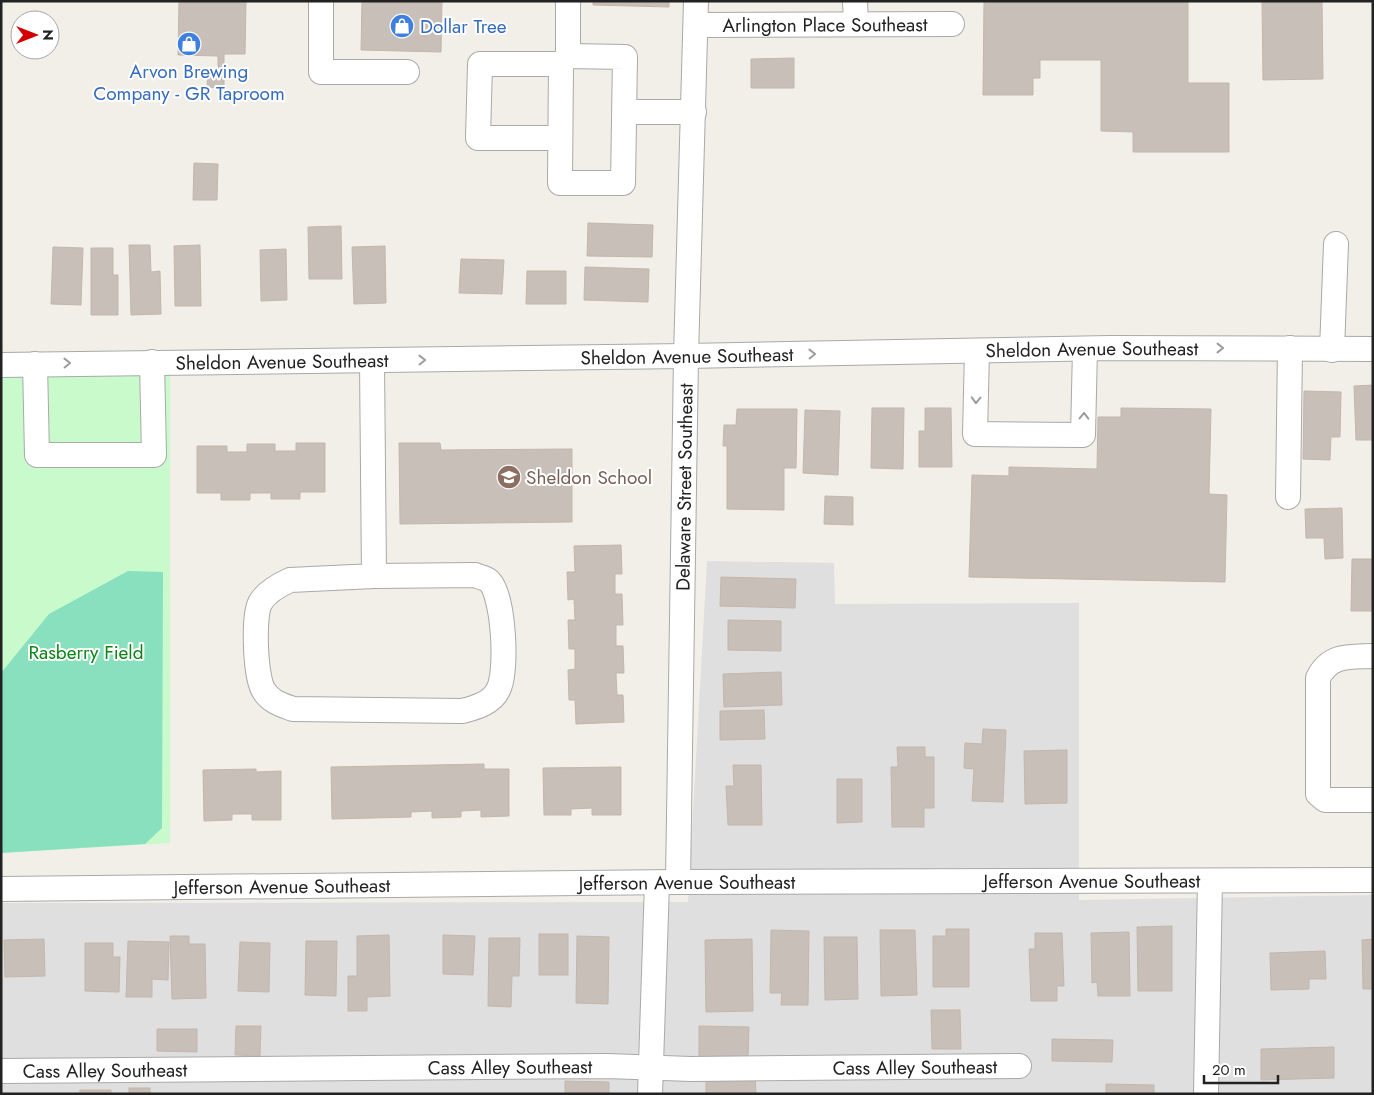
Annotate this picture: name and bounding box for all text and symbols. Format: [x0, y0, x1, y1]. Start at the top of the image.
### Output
north arrow [10, 10, 60, 60]
street label: Arlington Place Southeast [723, 11, 928, 39]
shop icon: Dollar Tree [389, 13, 415, 39]
place label: Dollar Tree [420, 13, 507, 40]
text: N [38, 29, 58, 41]
shop icon: Arvon Brewing Company - GR Taproom [176, 31, 202, 57]
place label: Arvon Brewing Company - GR Taproom [93, 58, 285, 107]
street label: Sheldon Avenue Southeast [985, 335, 1199, 364]
street label: Sheldon Avenue Southeast [580, 341, 794, 371]
one-way arrow [1216, 343, 1224, 353]
street label: Sheldon Avenue Southeast [175, 347, 389, 377]
one-way arrow [809, 349, 817, 359]
one-way arrow [419, 355, 427, 365]
one-way arrow [64, 358, 72, 368]
street label: Delaware Street Southeast [669, 383, 700, 591]
one-way arrow [971, 396, 981, 404]
one-way arrow [1079, 412, 1089, 420]
school or university icon: Sheldon School [496, 464, 522, 490]
place label: Sheldon School [526, 464, 652, 491]
park label: Rasberry Field [28, 639, 144, 666]
street label: Jefferson Avenue Southeast [981, 867, 1201, 895]
street label: Jefferson Avenue Southeast [575, 869, 796, 897]
street label: Jefferson Avenue Southeast [170, 872, 391, 901]
scale bar [1204, 1052, 1278, 1084]
street label: Cass Alley Southeast [428, 1053, 593, 1081]
street label: Cass Alley Southeast [833, 1053, 998, 1082]
street label: Cass Alley Southeast [23, 1056, 188, 1085]
text: 20 m [1212, 1059, 1246, 1081]

